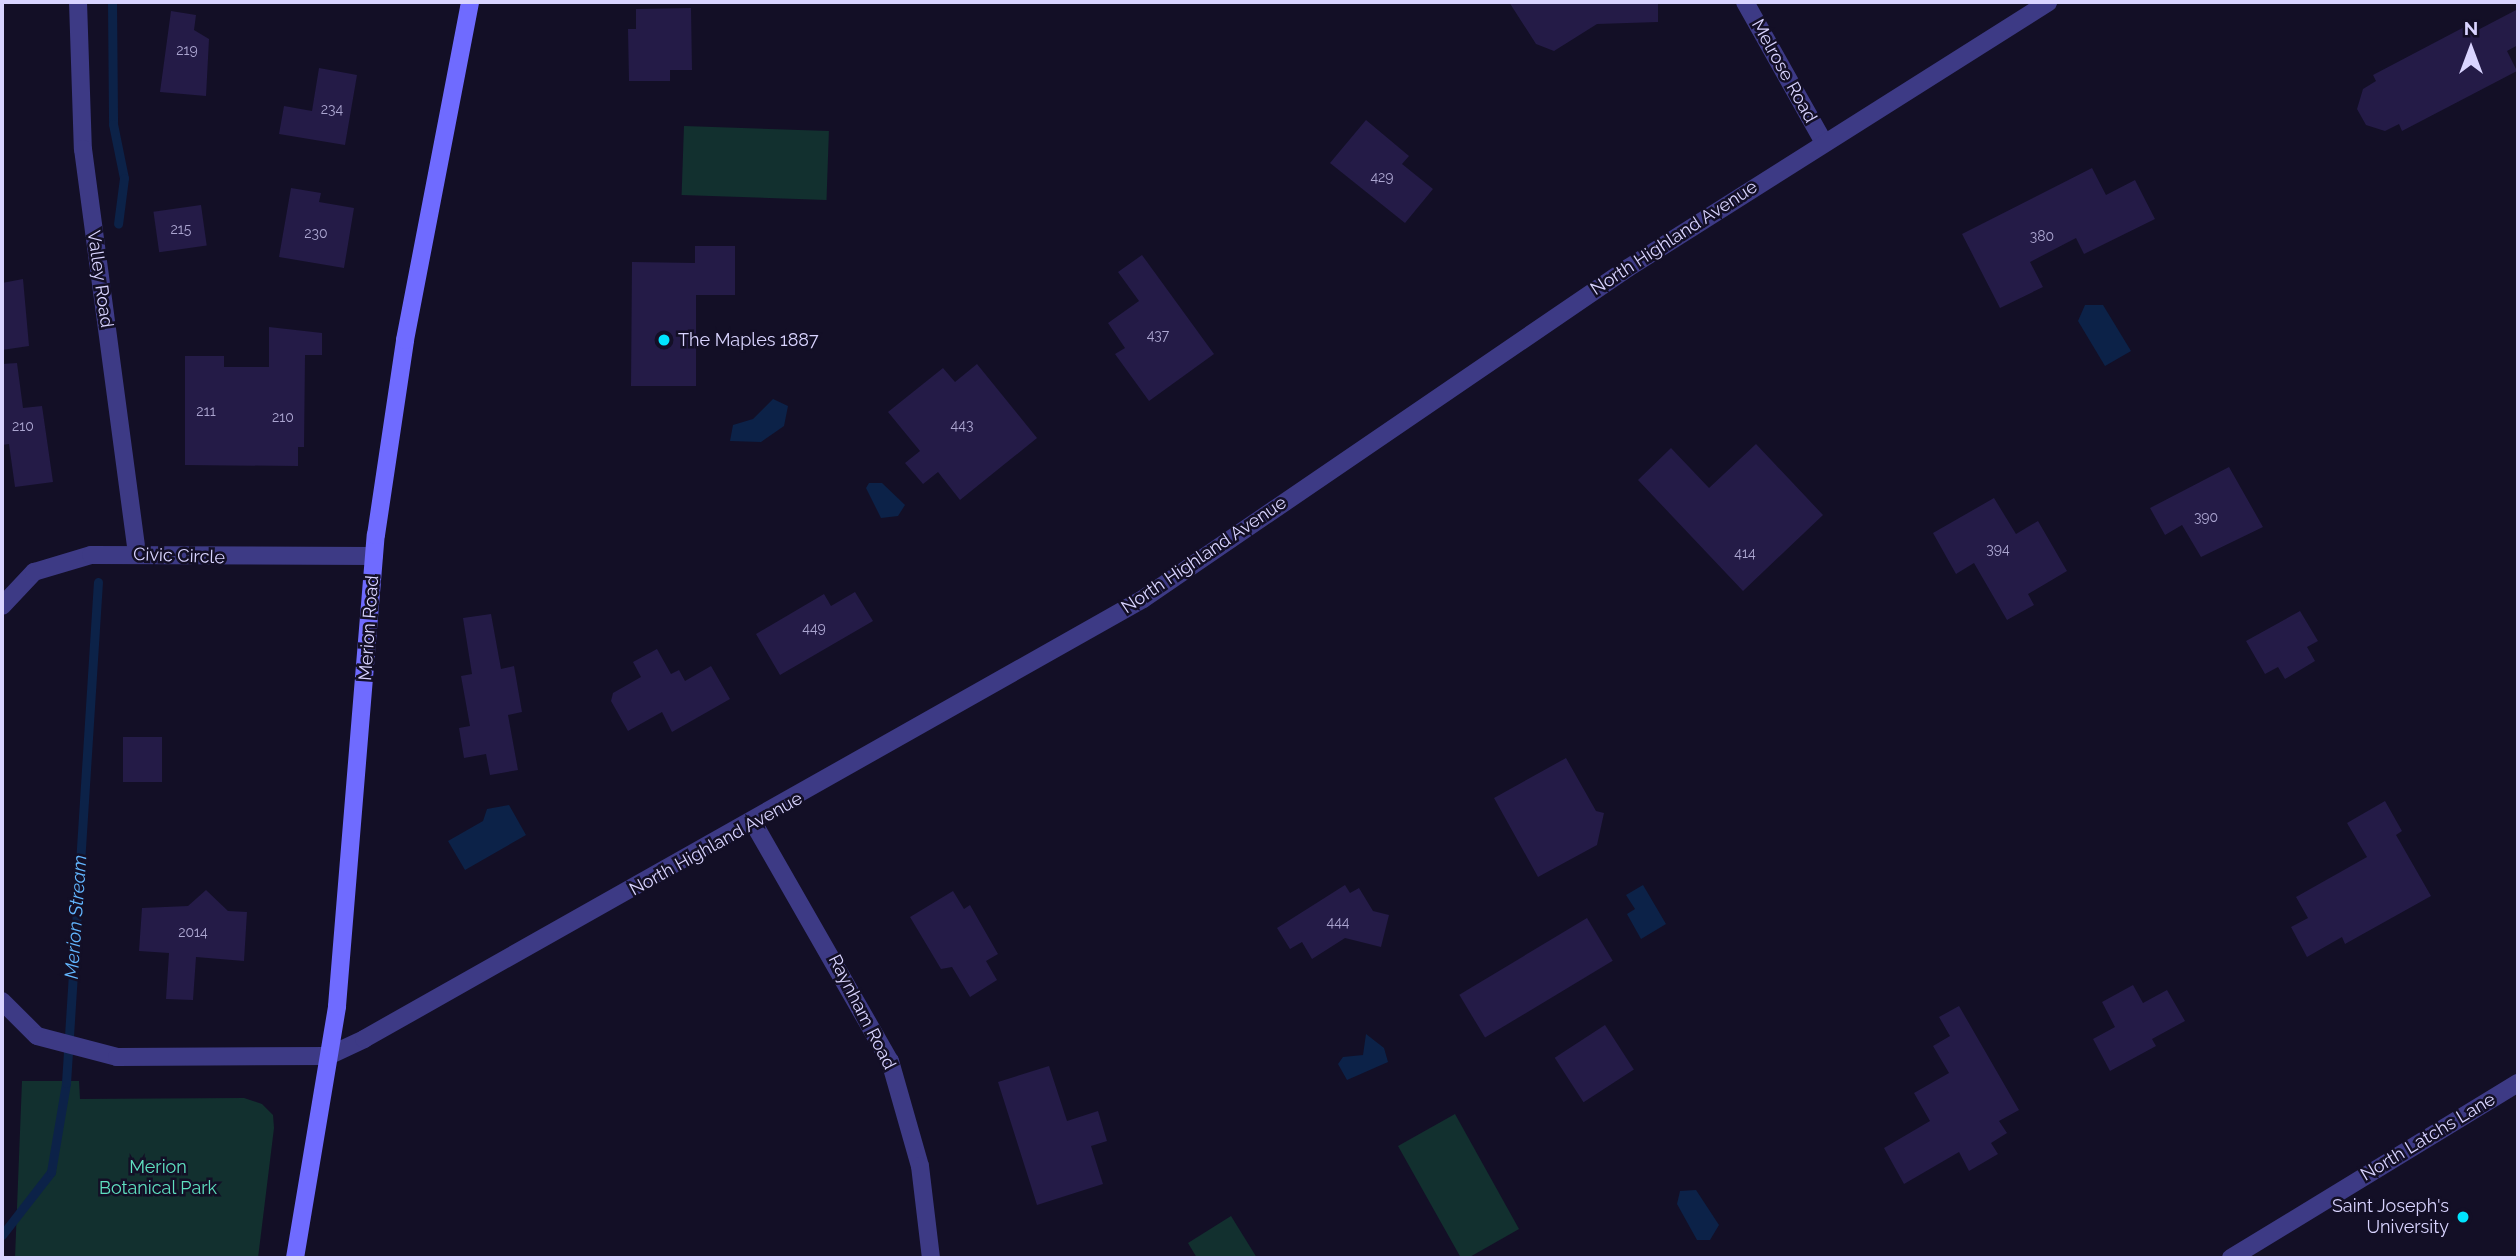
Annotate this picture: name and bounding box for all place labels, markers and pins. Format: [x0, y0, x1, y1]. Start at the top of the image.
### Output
place label: The Maples 1887 [678, 329, 819, 351]
marker: The Maples 1887 [656, 332, 672, 348]
place label: Saint Joseph's University [2331, 1196, 2449, 1238]
marker: Saint Joseph's University [2455, 1209, 2471, 1225]

